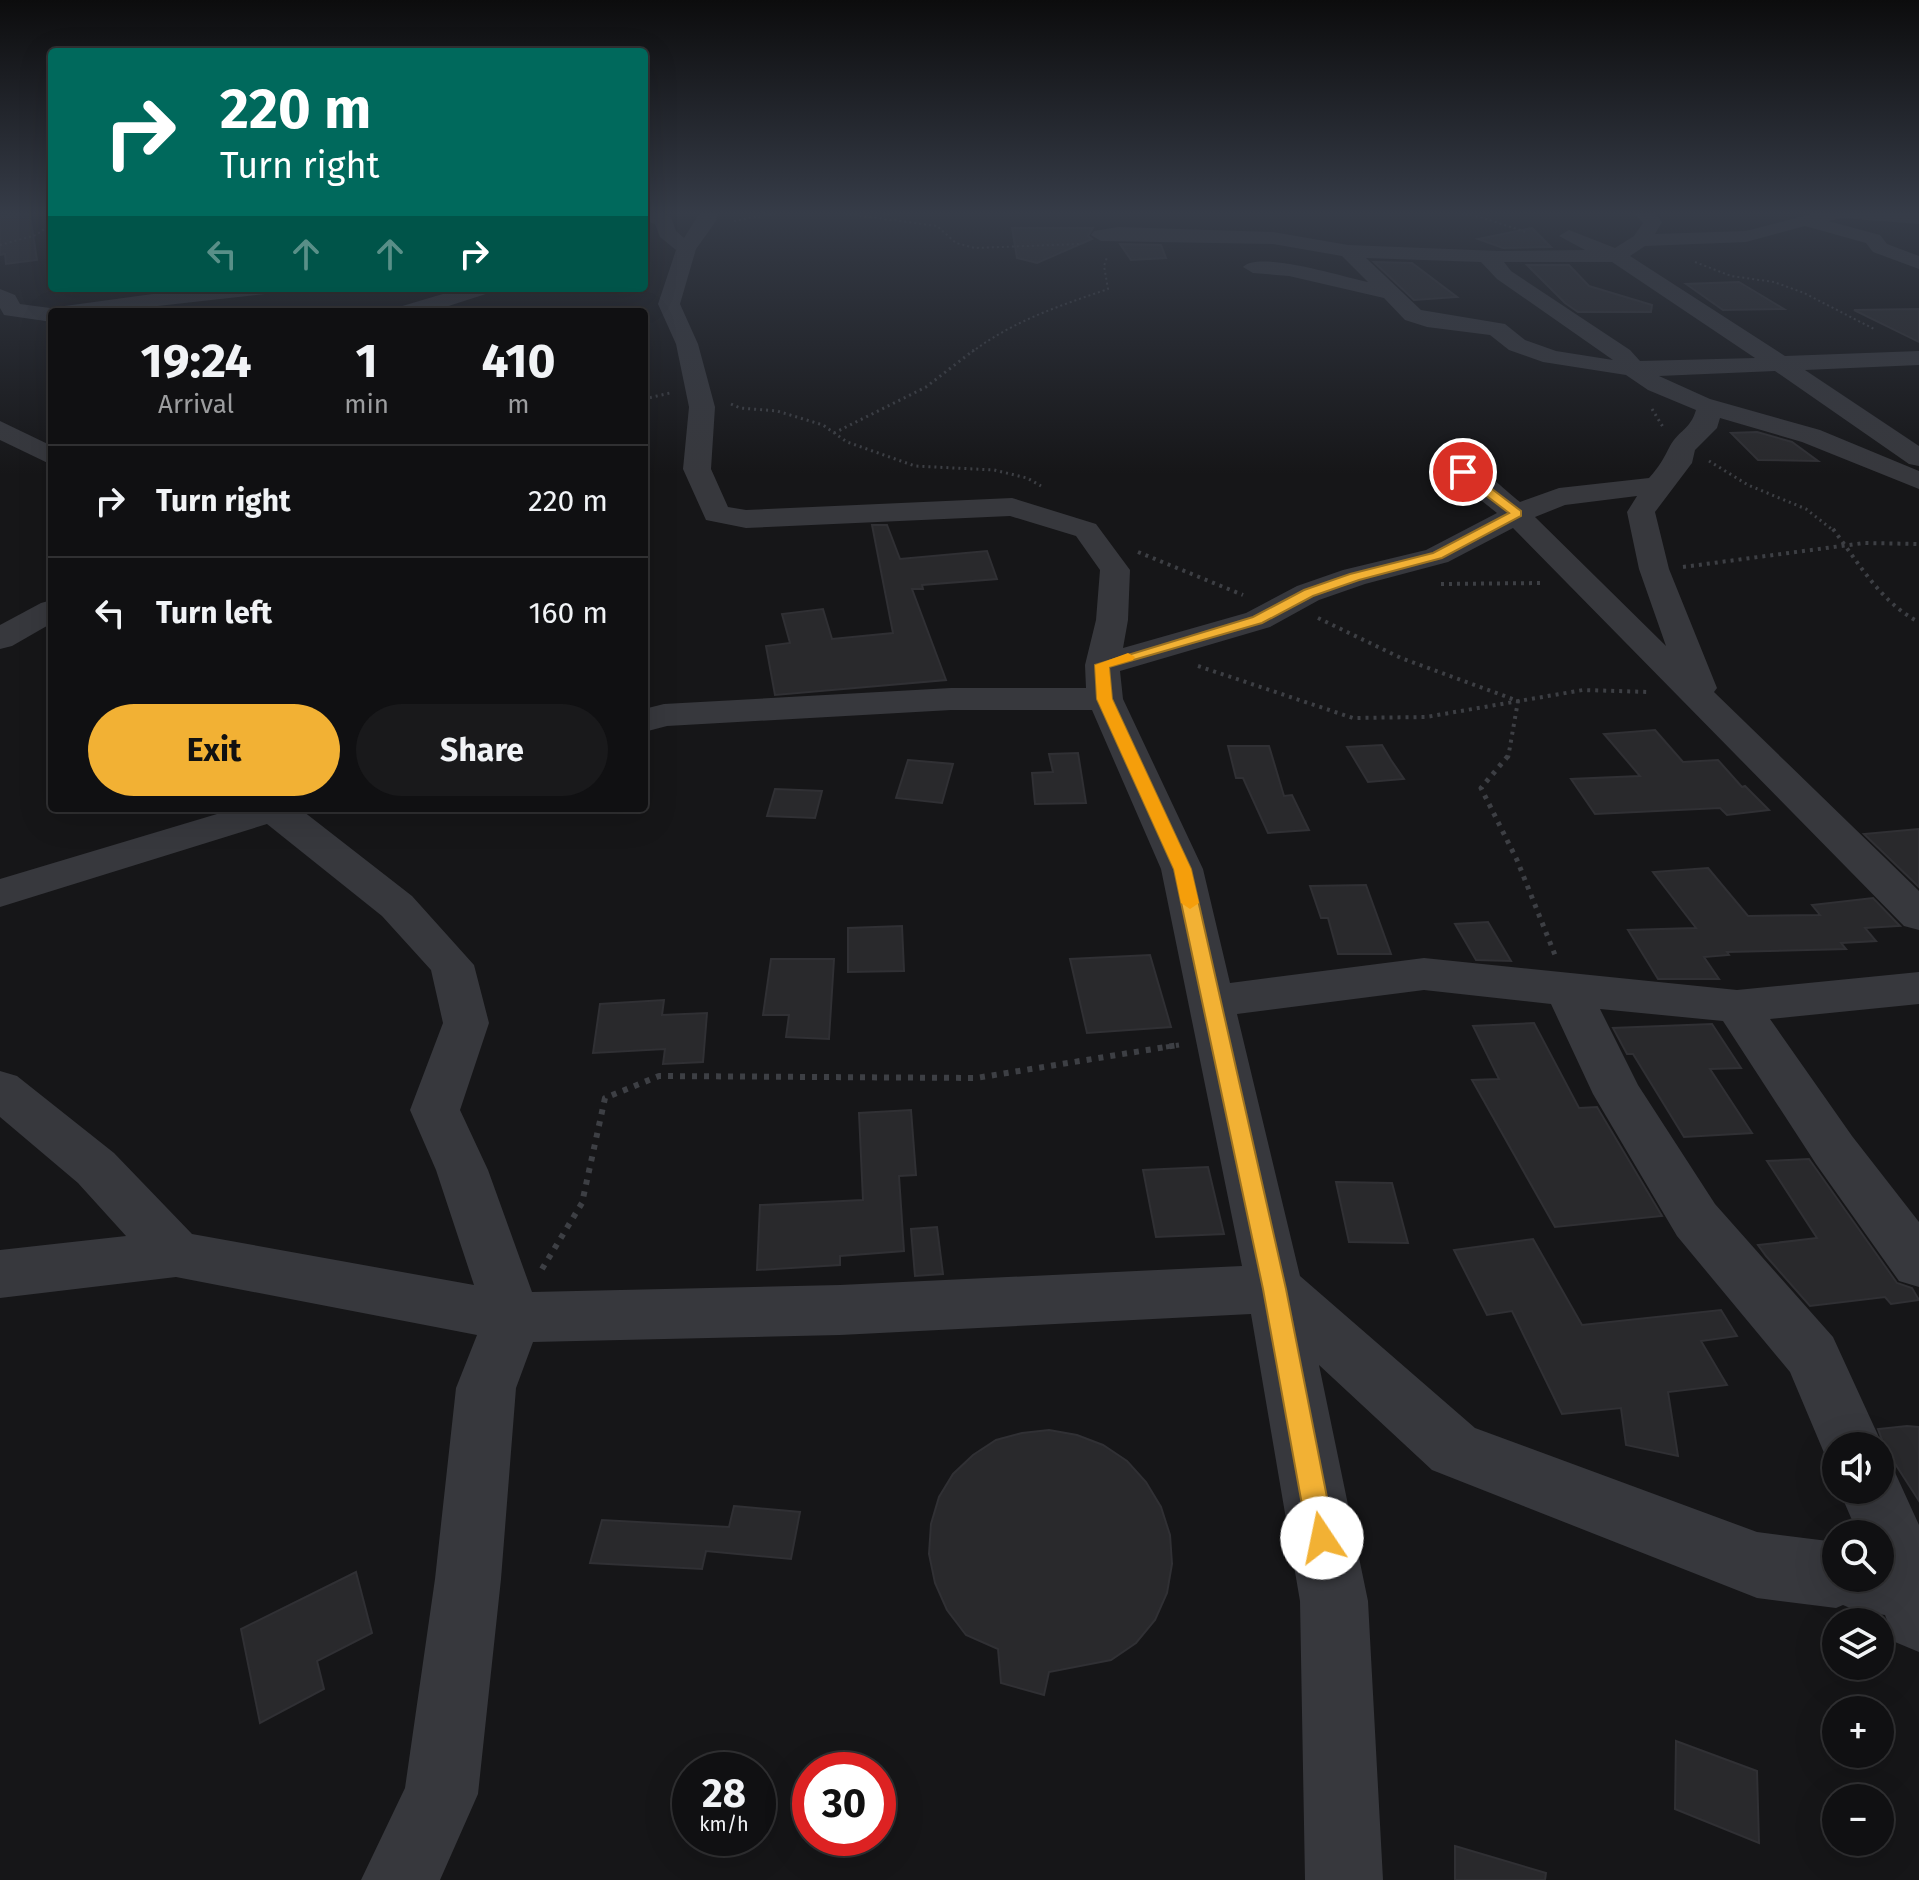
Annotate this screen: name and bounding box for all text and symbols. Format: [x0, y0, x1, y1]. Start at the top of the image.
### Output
text: 220 m [220, 76, 371, 143]
icon: right [88, 80, 192, 184]
text: Turn right [220, 144, 380, 188]
icon: left [200, 232, 244, 276]
icon: ahead [284, 232, 328, 276]
icon: ahead [368, 232, 412, 276]
icon: right [452, 232, 496, 276]
text: 19:24 [140, 332, 252, 390]
text: 1 [355, 332, 378, 390]
text: 410 [481, 332, 556, 390]
text: Arrival [158, 389, 234, 420]
text: min [344, 389, 389, 420]
text: m [507, 389, 530, 420]
pin [1429, 438, 1497, 506]
icon: arrive [1441, 450, 1485, 494]
icon: right [88, 479, 132, 523]
text: Turn right [156, 483, 291, 519]
text: 220 m [528, 483, 608, 519]
icon: left [88, 591, 132, 635]
text: Turn left [156, 595, 272, 631]
text: 160 m [529, 595, 608, 631]
button: Exit [88, 704, 340, 796]
button: Share [356, 704, 608, 796]
map controls [1822, 1432, 1894, 1856]
button: sound [1822, 1432, 1894, 1504]
position arrow [1280, 1496, 1364, 1580]
button: search [1822, 1520, 1894, 1592]
button: layers [1822, 1608, 1894, 1680]
button: + [1822, 1696, 1894, 1768]
speed limit sign: 30 [792, 1752, 896, 1856]
text: 28 [702, 1770, 746, 1818]
button: − [1822, 1784, 1894, 1856]
text: km/h [699, 1812, 749, 1836]

